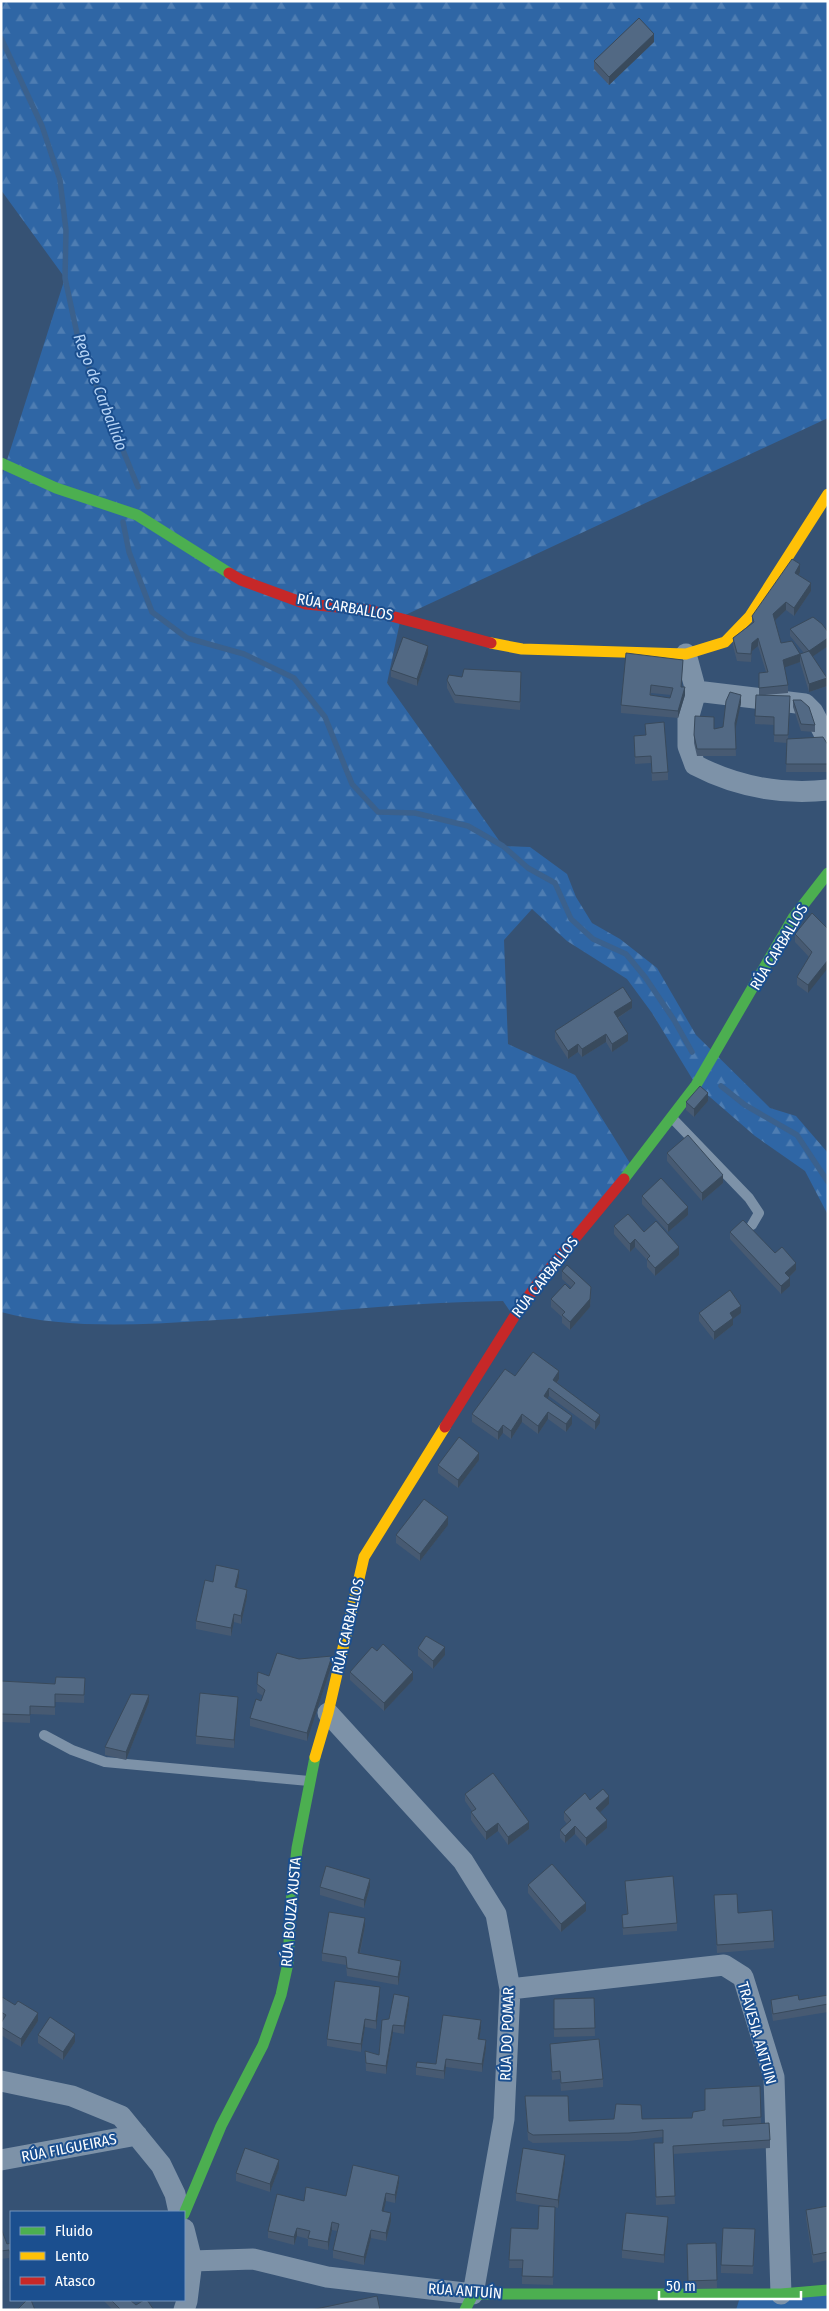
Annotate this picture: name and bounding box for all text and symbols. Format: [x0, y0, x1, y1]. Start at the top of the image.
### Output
water label: Rego de Carballido [69, 331, 132, 453]
street label: RÚA CARBALLOS [296, 590, 394, 624]
street label: RÚA CARBALLOS [746, 901, 812, 993]
street label: RÚA CARBALLOS [508, 1233, 582, 1321]
street label: RÚA CARBALLOS [328, 1577, 368, 1675]
street label: RÚA BOUZA XUSTA [277, 1856, 305, 1968]
street label: TRAVESIA ANTUIN [734, 1980, 780, 2086]
street label: RÚA DO POMAR [496, 1987, 518, 2081]
street label: RÚA FILGUEIRAS [20, 2130, 118, 2166]
legend [10, 2211, 185, 2301]
text: Fluido [55, 2222, 93, 2240]
text: Lento [55, 2247, 89, 2265]
scale bar [659, 2268, 802, 2300]
text: Atasco [55, 2272, 95, 2290]
text: 50 m [666, 2277, 696, 2295]
street label: RÚA ANTUÍN [427, 2279, 503, 2303]

